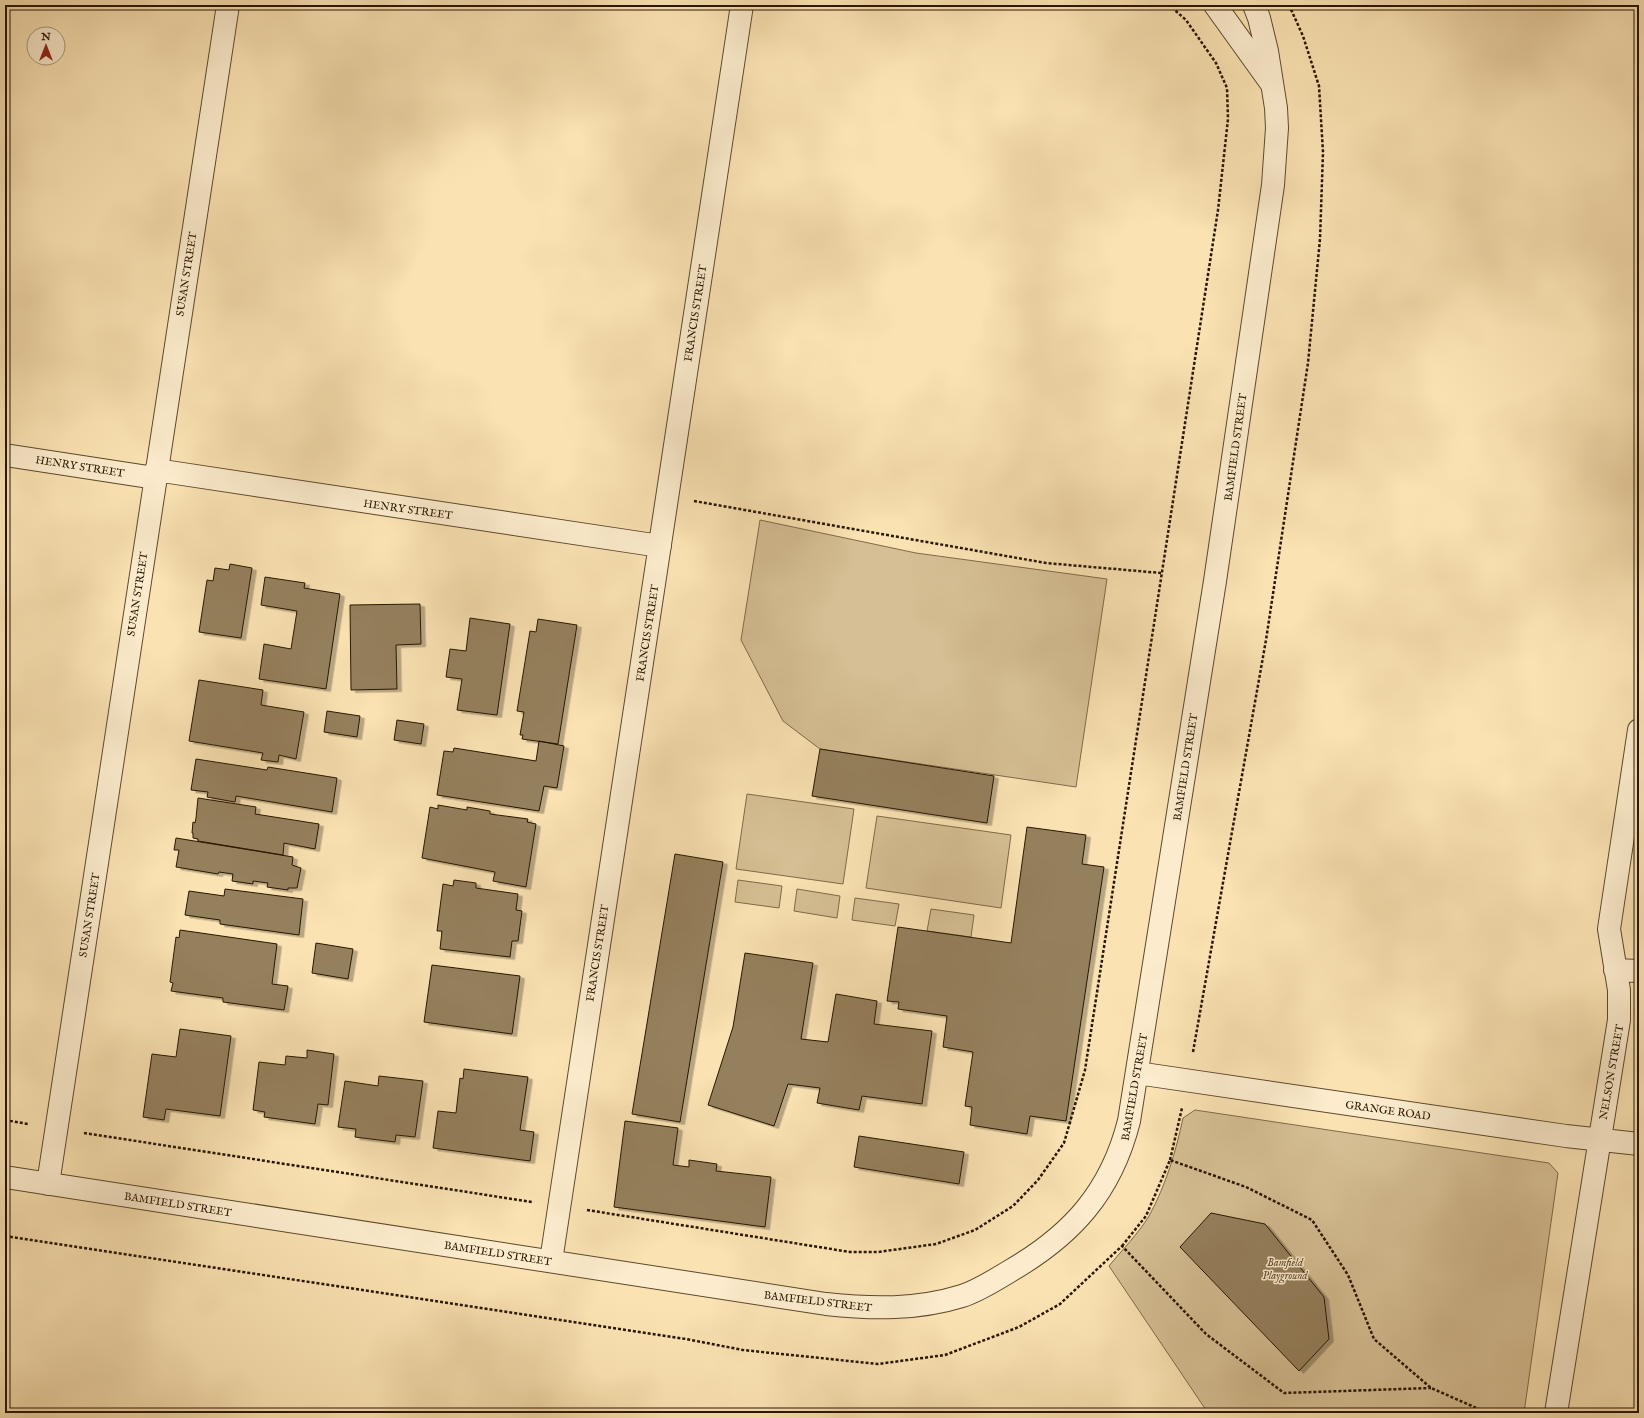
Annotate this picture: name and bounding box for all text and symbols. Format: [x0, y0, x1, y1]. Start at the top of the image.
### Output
north arrow [26, 26, 66, 66]
text: N [40, 30, 51, 44]
street label: SUSAN STREET [173, 231, 201, 317]
street label: FRANCIS STREET [681, 264, 711, 363]
street label: BAMFIELD STREET [1221, 392, 1250, 502]
street label: HENRY STREET [34, 453, 125, 481]
street label: HENRY STREET [362, 497, 453, 523]
street label: SUSAN STREET [124, 551, 152, 637]
street label: FRANCIS STREET [633, 584, 663, 683]
street label: BAMFIELD STREET [1171, 712, 1201, 822]
street label: SUSAN STREET [76, 872, 104, 958]
street label: FRANCIS STREET [583, 904, 613, 1003]
street label: NELSON STREET [1597, 1023, 1627, 1121]
street label: BAMFIELD STREET [1119, 1032, 1151, 1142]
street label: GRANGE ROAD [1344, 1098, 1432, 1124]
street label: BAMFIELD STREET [123, 1190, 233, 1220]
street label: BAMFIELD STREET [443, 1239, 553, 1269]
park label: Bamfield Playground [1262, 1256, 1308, 1284]
street label: BAMFIELD STREET [763, 1288, 873, 1316]

